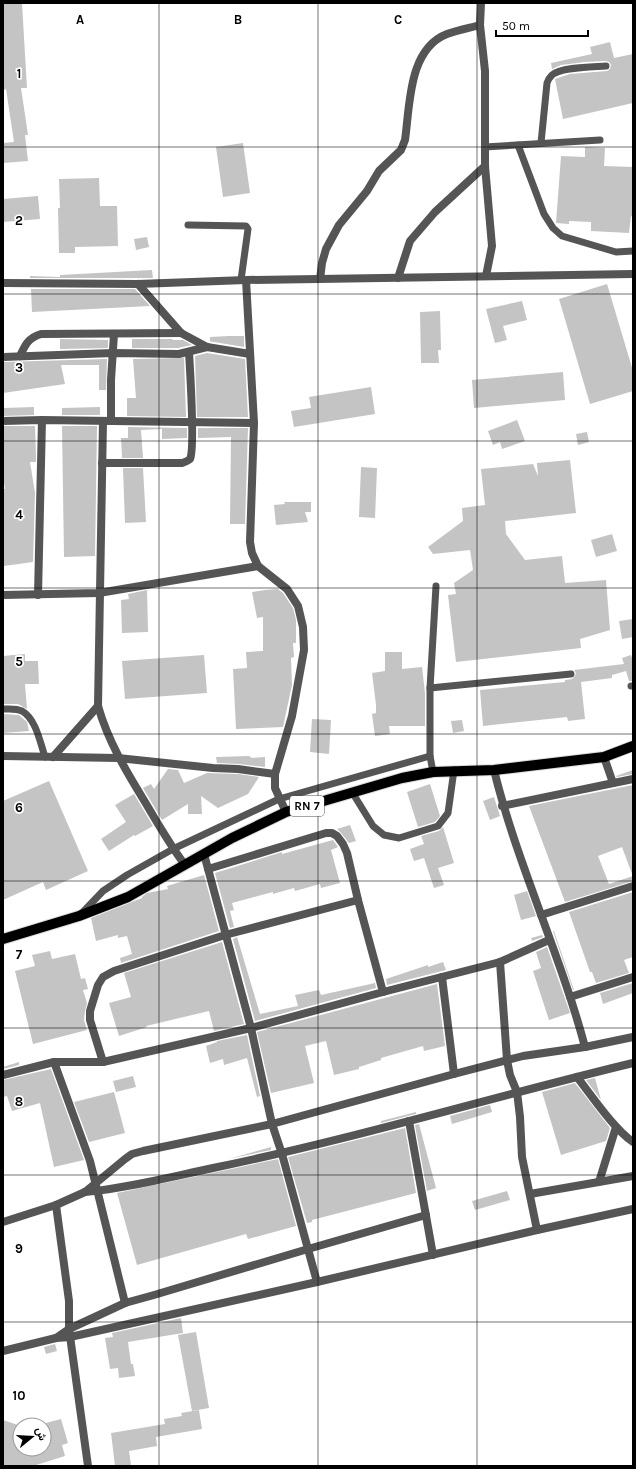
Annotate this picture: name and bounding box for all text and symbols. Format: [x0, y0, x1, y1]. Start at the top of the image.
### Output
text: A [76, 12, 84, 27]
text: B [234, 12, 242, 27]
text: C [394, 12, 402, 27]
scale bar [496, 12, 588, 38]
text: 50 m [502, 19, 530, 33]
text: 1 [17, 66, 21, 81]
text: 2 [15, 213, 23, 228]
text: 3 [15, 360, 23, 375]
text: 4 [15, 507, 23, 522]
text: 5 [15, 654, 23, 669]
road number: RN 7 [290, 796, 324, 816]
text: 6 [15, 800, 23, 815]
text: 7 [16, 947, 23, 962]
text: 8 [15, 1094, 23, 1109]
text: 9 [15, 1241, 23, 1256]
text: 10 [13, 1388, 25, 1403]
north arrow [12, 1417, 52, 1457]
text: ش [33, 1426, 49, 1442]

